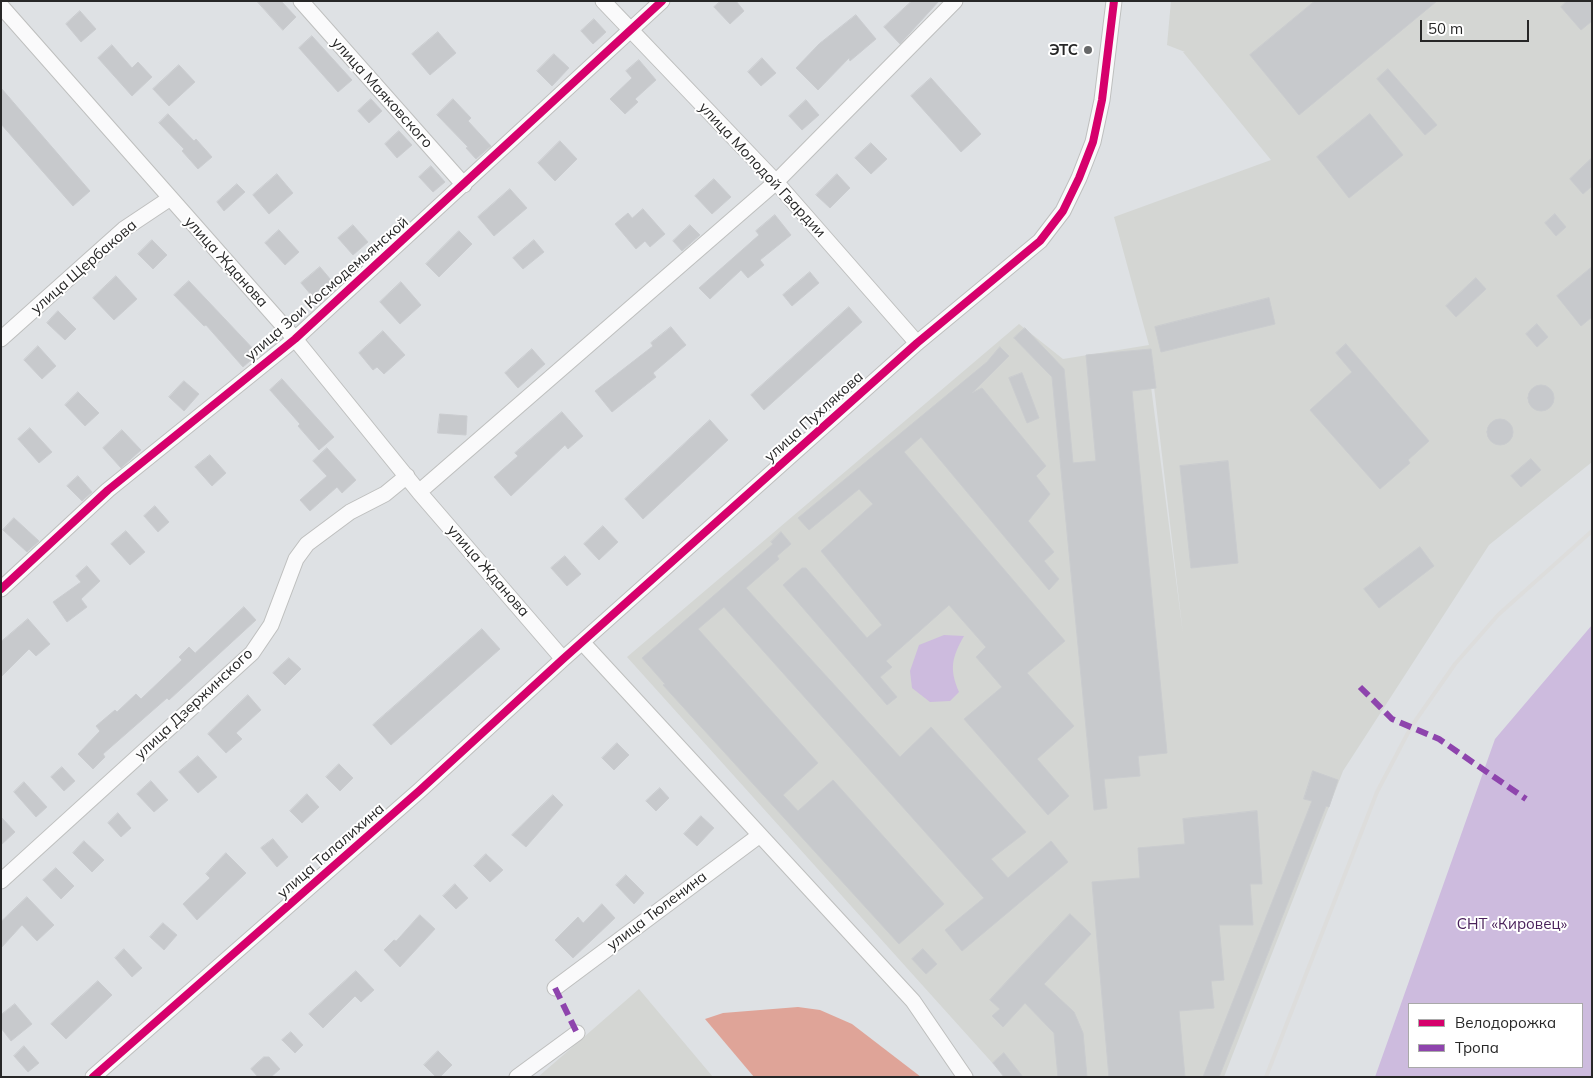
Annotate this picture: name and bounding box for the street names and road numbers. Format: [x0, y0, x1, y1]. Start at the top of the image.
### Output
street label: улица Маяковского [328, 34, 436, 152]
street label: улица Молодой Гвардии [695, 99, 829, 241]
street label: улица Жданова [180, 213, 272, 311]
street label: улица Зои Космодемьянской [242, 213, 412, 365]
street label: улица Щербакова [28, 216, 140, 318]
street label: улица Пухлякова [761, 368, 867, 466]
street label: улица Жданова [443, 521, 533, 621]
street label: улица Дзержинского [131, 645, 257, 763]
street label: улица Талалихина [274, 800, 388, 902]
street label: улица Тюленина [604, 868, 710, 954]

